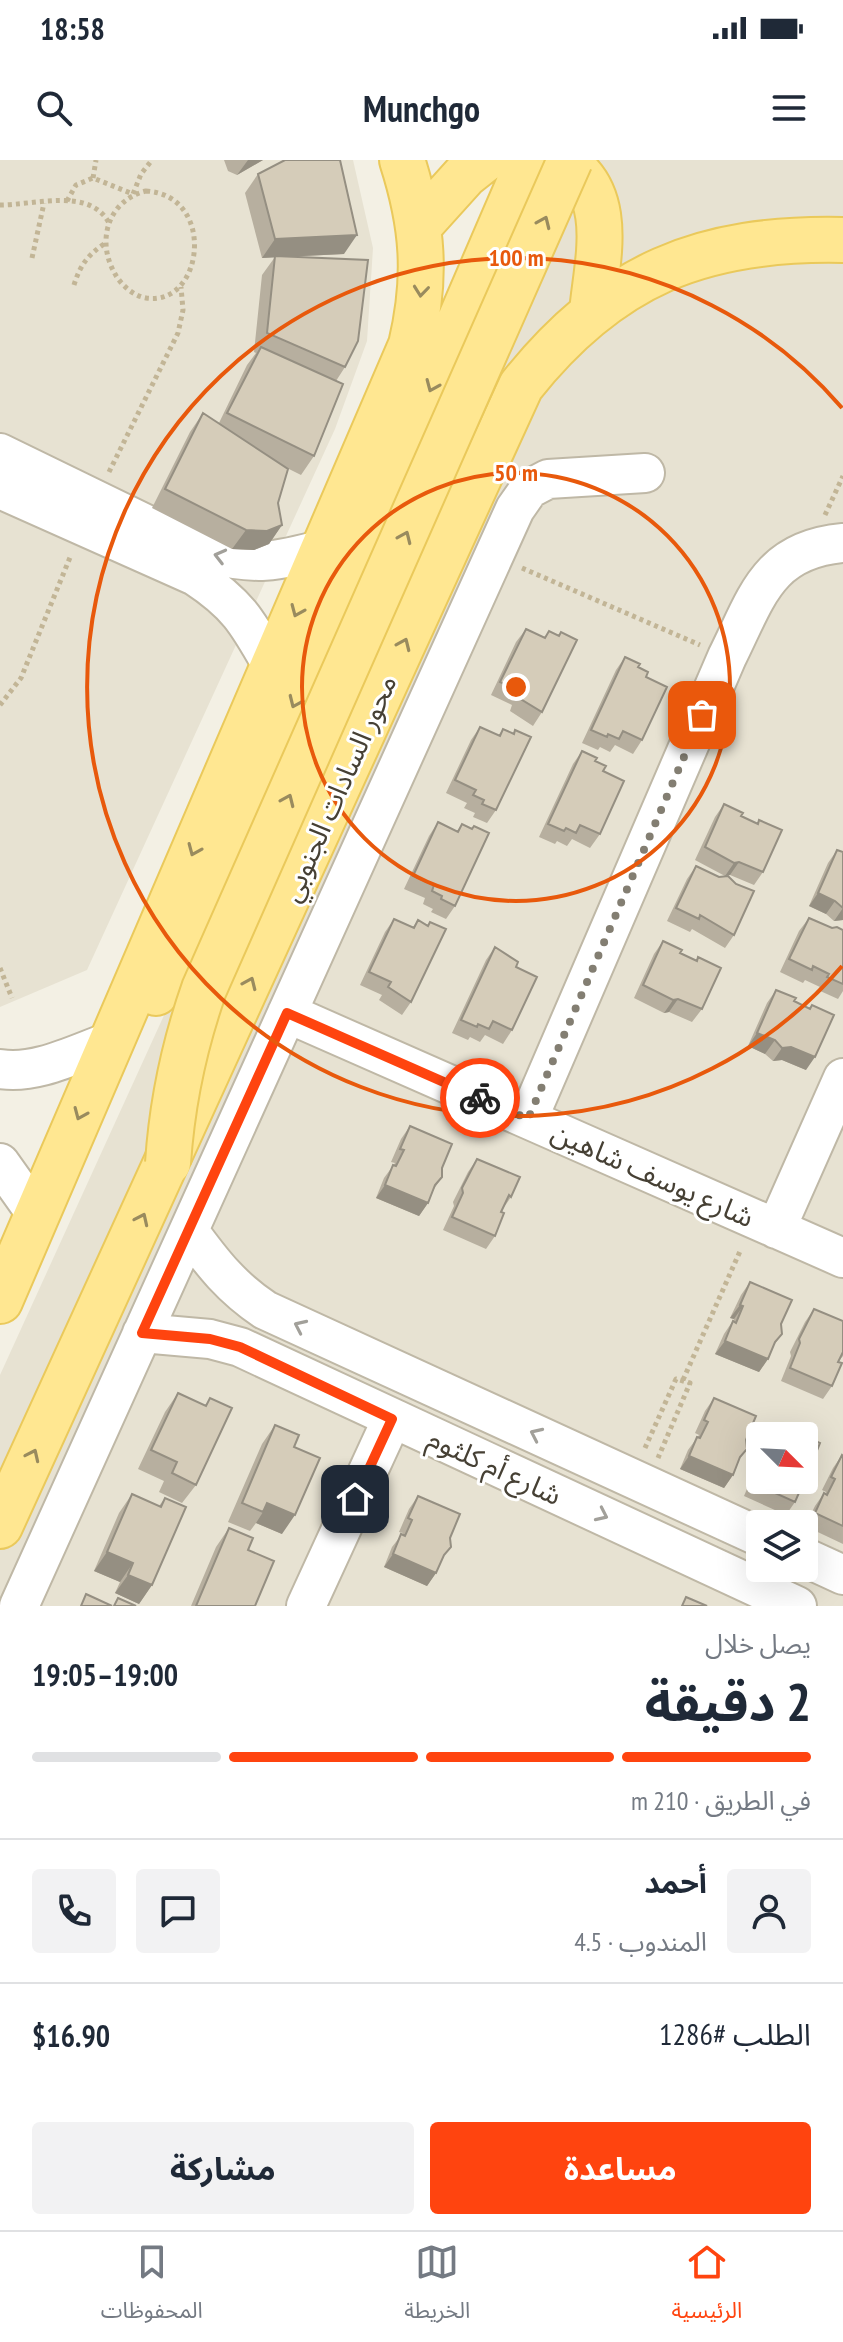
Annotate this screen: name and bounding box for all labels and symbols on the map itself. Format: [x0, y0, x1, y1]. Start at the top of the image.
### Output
one-way arrow [535, 216, 551, 230]
text: 100 m [488, 242, 544, 273]
one-way arrow [412, 285, 429, 298]
one-way arrow [426, 378, 442, 392]
text: 50 m [494, 457, 538, 488]
one-way arrow [395, 530, 411, 545]
one-way arrow [214, 549, 228, 566]
one-way arrow [291, 603, 307, 617]
one-way arrow [394, 638, 410, 652]
street label: محور السادات الجنوبي [271, 669, 408, 909]
centre of rings [502, 673, 530, 701]
pin [668, 681, 736, 749]
one-way arrow [289, 694, 305, 708]
one-way arrow [279, 794, 295, 808]
one-way arrow [188, 842, 204, 856]
one-way arrow [240, 976, 256, 991]
courier [440, 1058, 520, 1138]
one-way arrow [74, 1106, 90, 1120]
street label: شارع يوسف شاهين [545, 1113, 760, 1238]
one-way arrow [132, 1213, 148, 1227]
one-way arrow [294, 1320, 308, 1336]
street label: شارع أم كلثوم [421, 1419, 568, 1516]
north arrow [746, 1422, 818, 1494]
one-way arrow [530, 1428, 545, 1444]
one-way arrow [23, 1449, 39, 1463]
pin [321, 1465, 389, 1533]
one-way arrow [593, 1505, 608, 1521]

